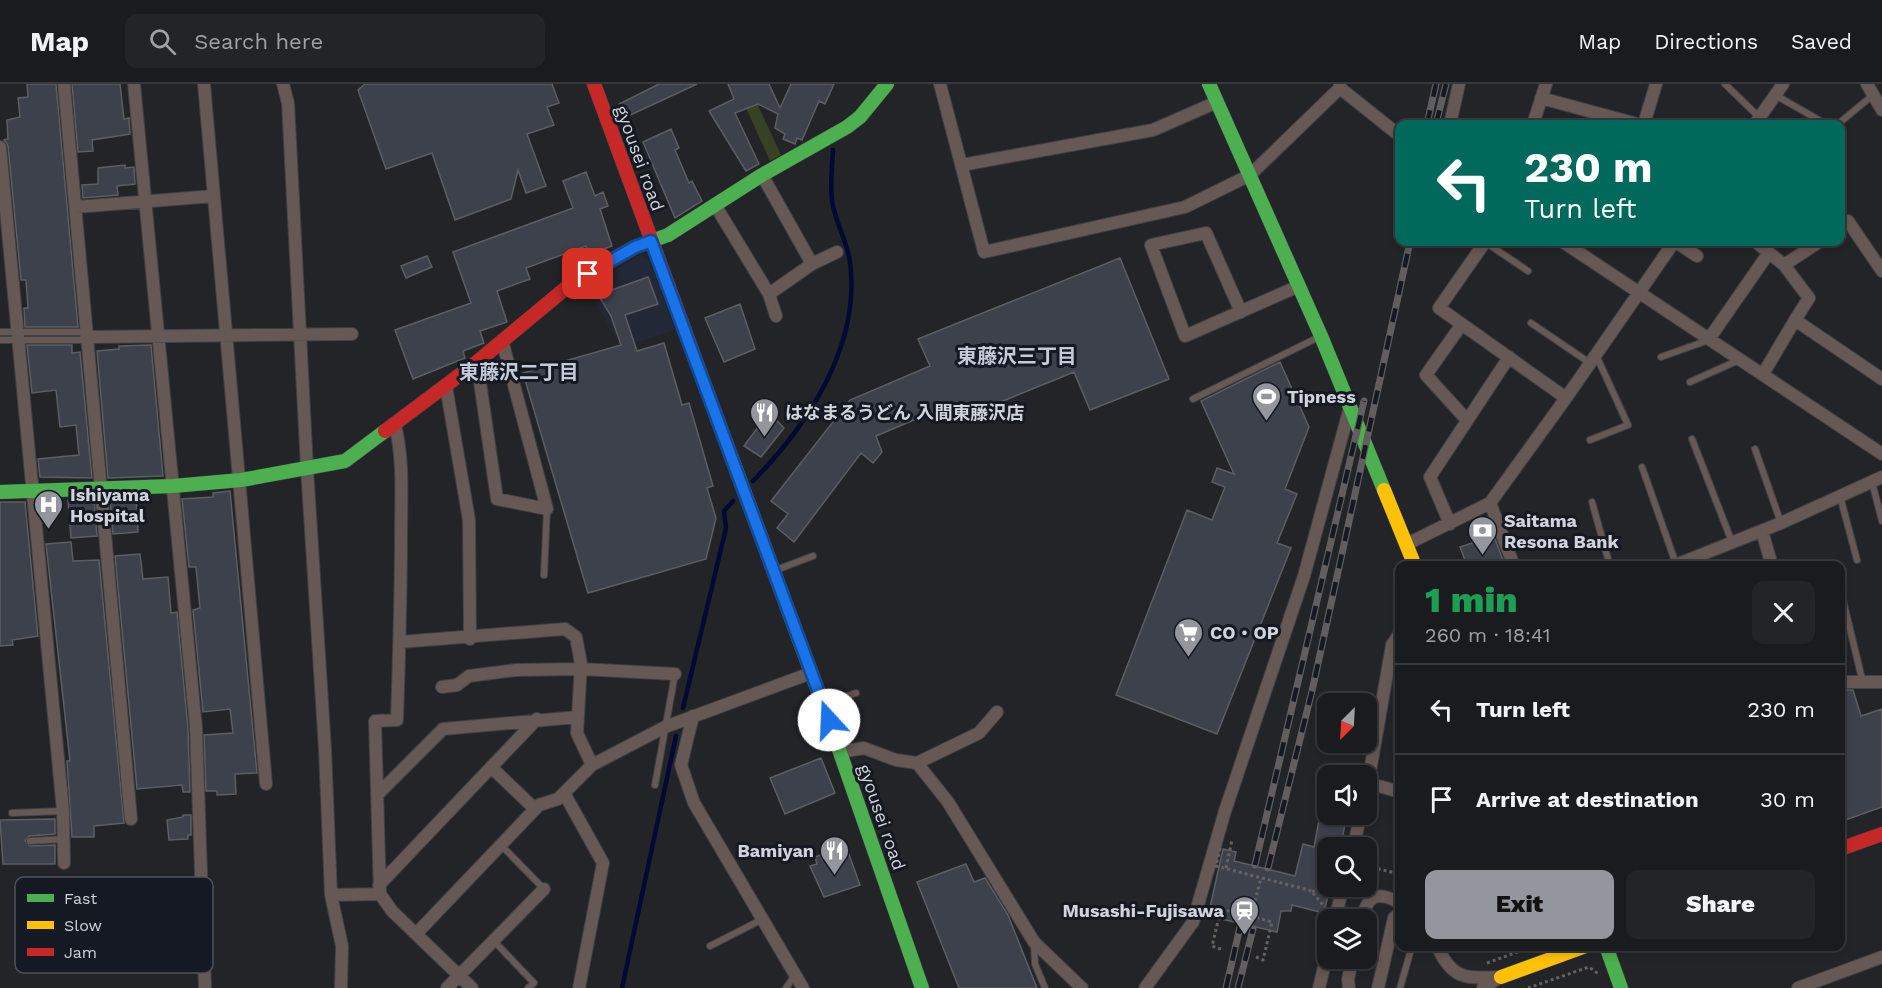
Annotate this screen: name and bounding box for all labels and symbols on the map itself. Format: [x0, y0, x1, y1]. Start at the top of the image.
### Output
street label: gyousei road [611, 102, 669, 214]
pin [562, 248, 613, 299]
district label: 東藤沢三丁目 [957, 344, 1077, 368]
district label: 東藤沢二丁目 [459, 360, 579, 384]
sports icon: Tipness [1250, 380, 1282, 422]
place label: Tipness [1287, 386, 1356, 407]
restaurant icon: はなまるうどん 入間東藤沢店 [748, 396, 780, 438]
place label: はなまるうどん 入間東藤沢店 [785, 402, 1024, 423]
place label: Ishiyama Hospital [70, 484, 150, 526]
hospital icon: Ishiyama Hospital [33, 488, 65, 530]
place label: Saitama Resona Bank [1504, 510, 1619, 552]
bank icon: Saitama Resona Bank [1467, 514, 1499, 556]
supermarket icon: CO・OP [1173, 616, 1205, 658]
place label: CO・OP [1210, 622, 1279, 643]
position arrow [797, 688, 861, 752]
north arrow [1317, 693, 1377, 753]
street label: gyousei road [854, 761, 910, 873]
restaurant icon: Bamiyan [819, 834, 851, 876]
place label: Bamiyan [738, 840, 814, 861]
legend [15, 877, 213, 973]
text: Fast [64, 889, 97, 908]
station icon: Musashi-Fujisawa [1229, 894, 1261, 936]
place label: Musashi-Fujisawa [1062, 900, 1225, 921]
text: Slow [64, 916, 102, 935]
text: Jam [64, 943, 97, 962]

